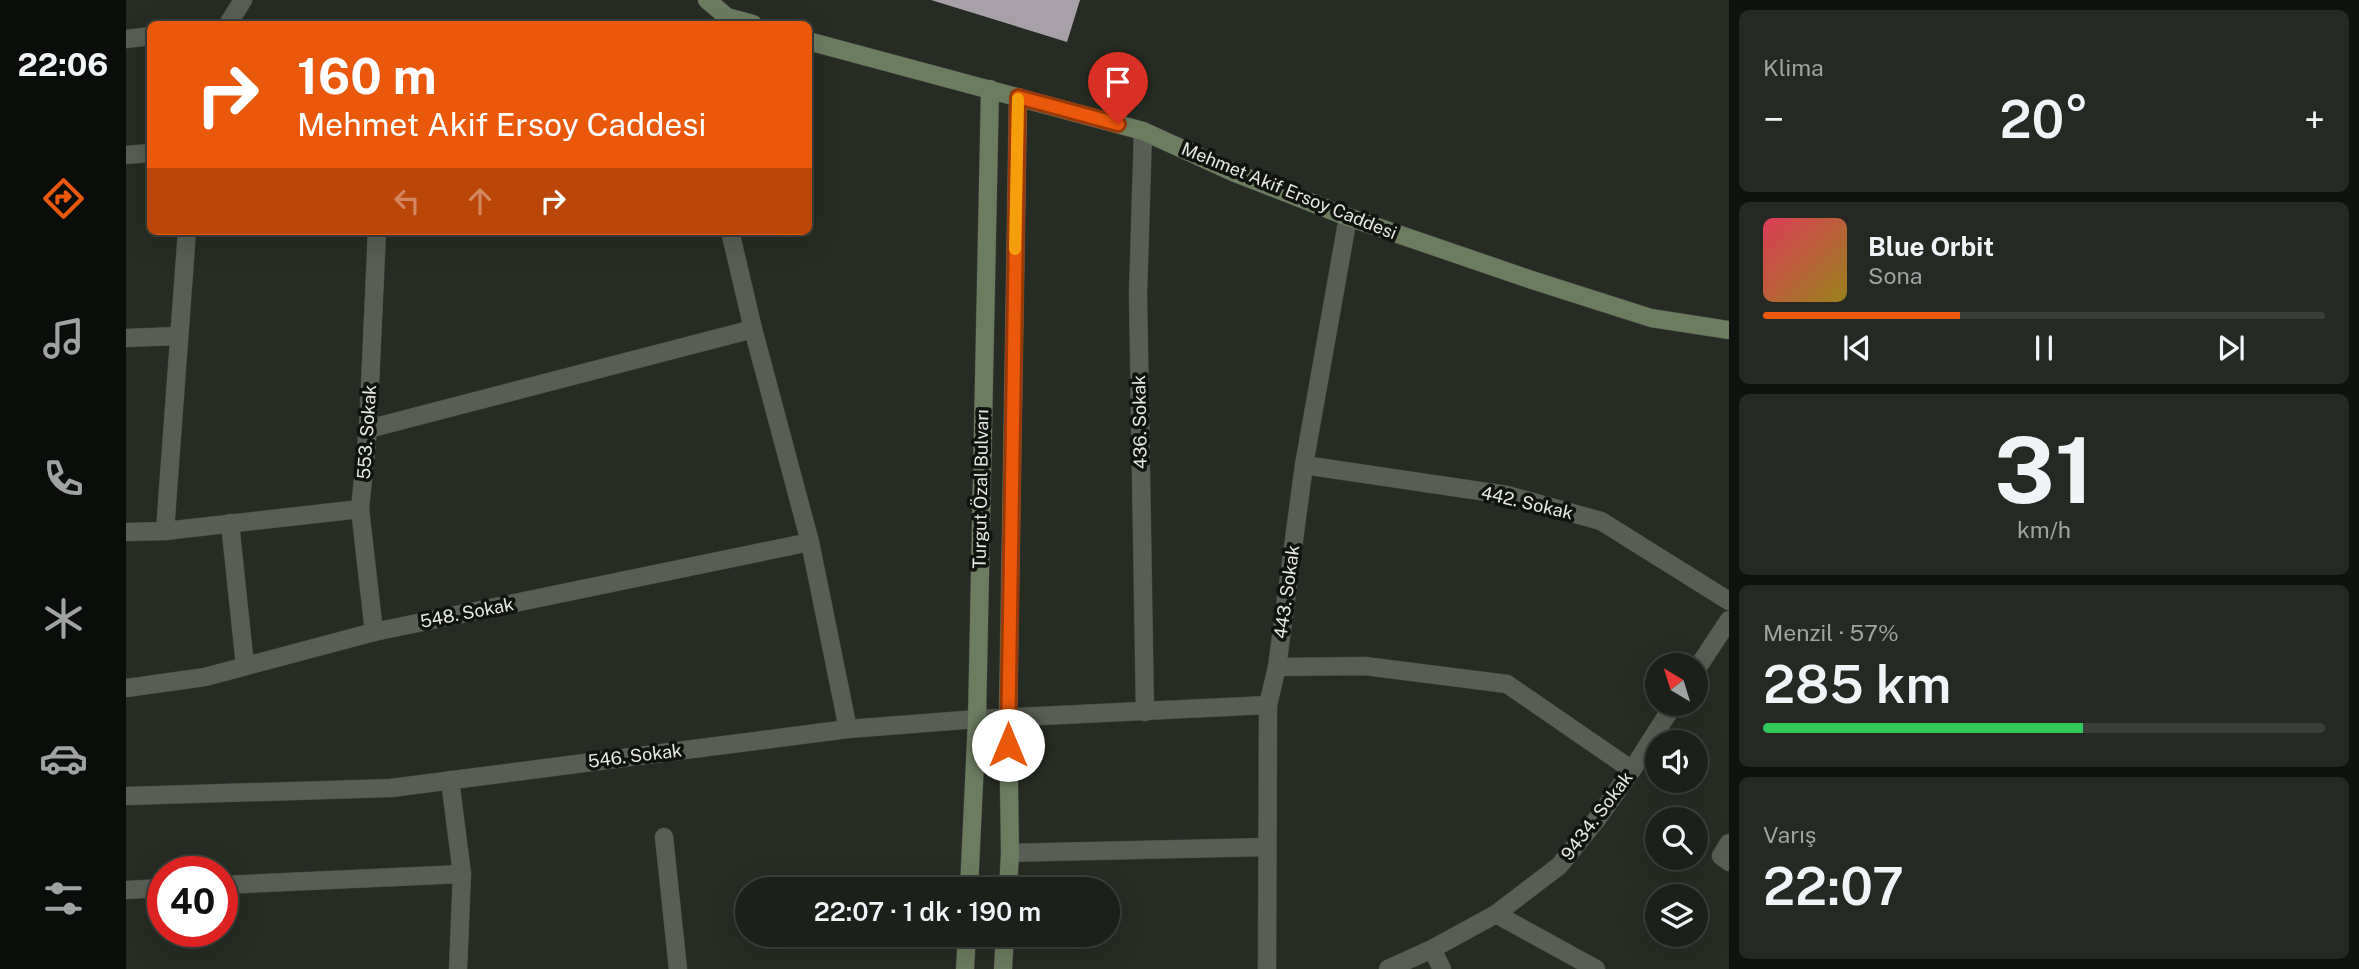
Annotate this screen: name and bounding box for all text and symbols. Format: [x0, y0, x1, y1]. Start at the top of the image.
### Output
text: 22:06 [18, 46, 108, 83]
text: 160 m [297, 47, 437, 105]
icon: right [182, 49, 273, 140]
pin [1088, 52, 1148, 124]
text: Klima [1763, 54, 1824, 81]
icon: arrive [1099, 63, 1137, 101]
text: 20° [1999, 89, 2089, 150]
text: − [1763, 97, 1784, 142]
text: + [2304, 97, 2325, 142]
text: Mehmet Akif Ersoy Caddesi [297, 106, 706, 143]
street label: Mehmet Akif Ersoy Caddesi [1179, 138, 1400, 243]
icon: directions [39, 174, 88, 223]
icon: left [388, 182, 426, 220]
icon: ahead [461, 182, 499, 220]
icon: right [534, 182, 572, 220]
text: Blue Orbit [1868, 231, 1994, 262]
text: Sona [1868, 262, 1922, 289]
icon: music [39, 314, 88, 363]
icon: previous [1838, 329, 1876, 367]
icon: pause [2025, 329, 2063, 367]
icon: next [2212, 329, 2250, 367]
street label: 436. Sokak [1128, 375, 1151, 469]
street label: 553. Sokak [353, 384, 380, 480]
street label: Turgut Özal Bulvarı [968, 409, 992, 569]
text: 31 [1994, 417, 2094, 523]
icon: phone [39, 454, 88, 503]
street label: 442. Sokak [1479, 482, 1575, 523]
text: km/h [2017, 516, 2071, 543]
street label: 443. Sokak [1270, 544, 1303, 640]
street label: 548. Sokak [418, 593, 516, 632]
icon: climate [39, 594, 88, 643]
text: Menzil · 57% [1763, 619, 1899, 646]
north arrow [1645, 653, 1708, 716]
map controls [1645, 653, 1708, 947]
text: 285 km [1763, 654, 1951, 715]
position arrow [971, 708, 1045, 782]
button: sound [1645, 730, 1708, 793]
icon: car [39, 734, 88, 783]
street label: 546. Sokak [587, 739, 683, 772]
street label: 9434. Sokak [1556, 767, 1637, 864]
button: search [1645, 807, 1708, 870]
text: Varış [1763, 821, 1816, 848]
speed limit sign: 40 [147, 856, 238, 947]
text: 22:07 [1763, 856, 1904, 917]
icon: filters [39, 874, 88, 923]
button: layers [1645, 884, 1708, 947]
text: 22:07 · 1 dk · 190 m [814, 896, 1041, 927]

